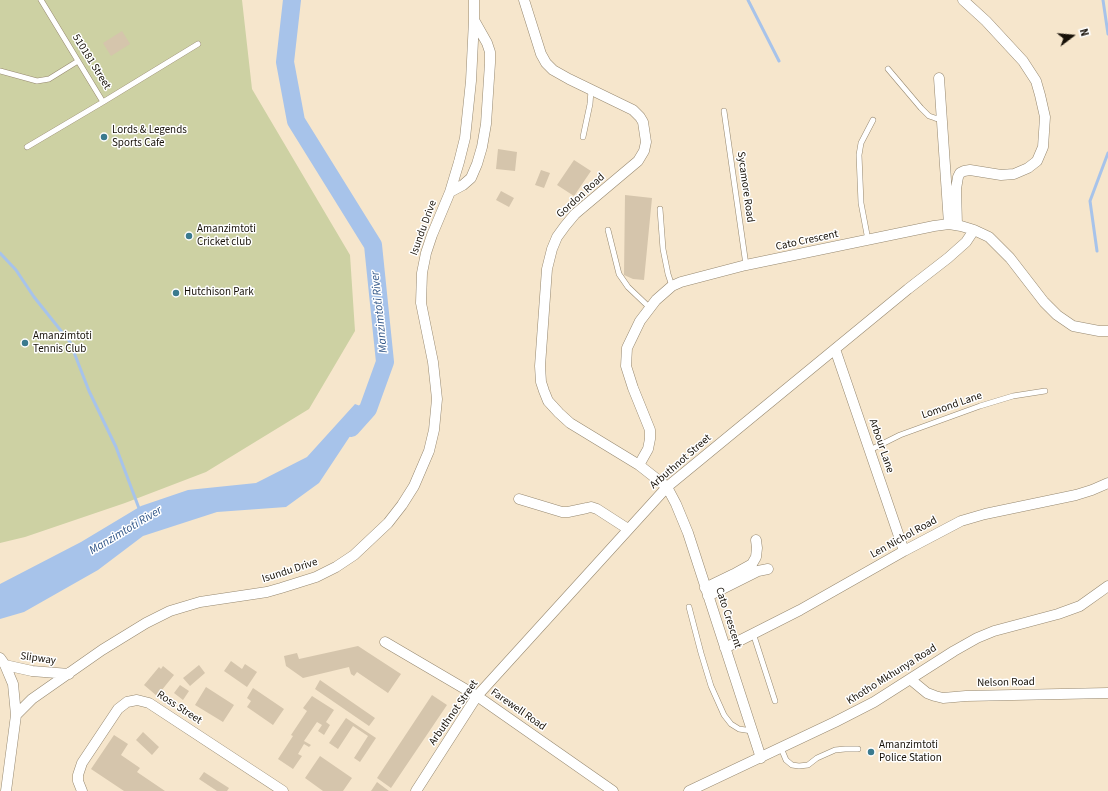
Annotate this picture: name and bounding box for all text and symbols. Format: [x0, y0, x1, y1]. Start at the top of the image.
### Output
north arrow [1052, 16, 1092, 56]
text: N [1076, 27, 1092, 38]
street label: 510181 Street [69, 32, 113, 92]
place label: Lords & Legends Sports Cafe [112, 124, 187, 150]
marker: Lords & Legends Sports Cafe [99, 132, 109, 142]
street label: Sycamore Road [733, 151, 757, 223]
street label: Gordon Road [554, 171, 608, 221]
street label: Isundu Drive [408, 199, 440, 257]
place label: Amanzimtoti Cricket club [197, 223, 256, 249]
street label: Cato Crescent [775, 228, 839, 254]
marker: Amanzimtoti Cricket club [184, 231, 194, 241]
water label: Manzimtoti River [369, 270, 391, 354]
place label: Hutchison Park [184, 286, 254, 300]
marker: Hutchison Park [171, 288, 181, 298]
place label: Amanzimtoti Tennis Club [33, 330, 92, 356]
marker: Amanzimtoti Tennis Club [20, 338, 30, 348]
street label: Lomond Lane [920, 390, 984, 422]
street label: Arbour Lane [866, 417, 896, 475]
street label: Arbuthnot Street [648, 432, 714, 492]
water label: Manzimtoti River [87, 504, 165, 558]
street label: Len Nichol Road [868, 514, 940, 562]
street label: Isundu Drive [261, 556, 319, 586]
street label: Cato Crescent [712, 586, 744, 650]
street label: Khotho Mkhunya Road [845, 642, 939, 708]
street label: Slipway [19, 650, 57, 668]
street label: Nelson Road [977, 676, 1035, 690]
street label: Arbuthnot Street [427, 678, 481, 748]
street label: Farewell Road [488, 686, 548, 734]
street label: Ross Street [154, 689, 204, 727]
place label: Amanzimtoti Police Station [879, 739, 942, 765]
marker: Amanzimtoti Police Station [866, 747, 876, 757]

